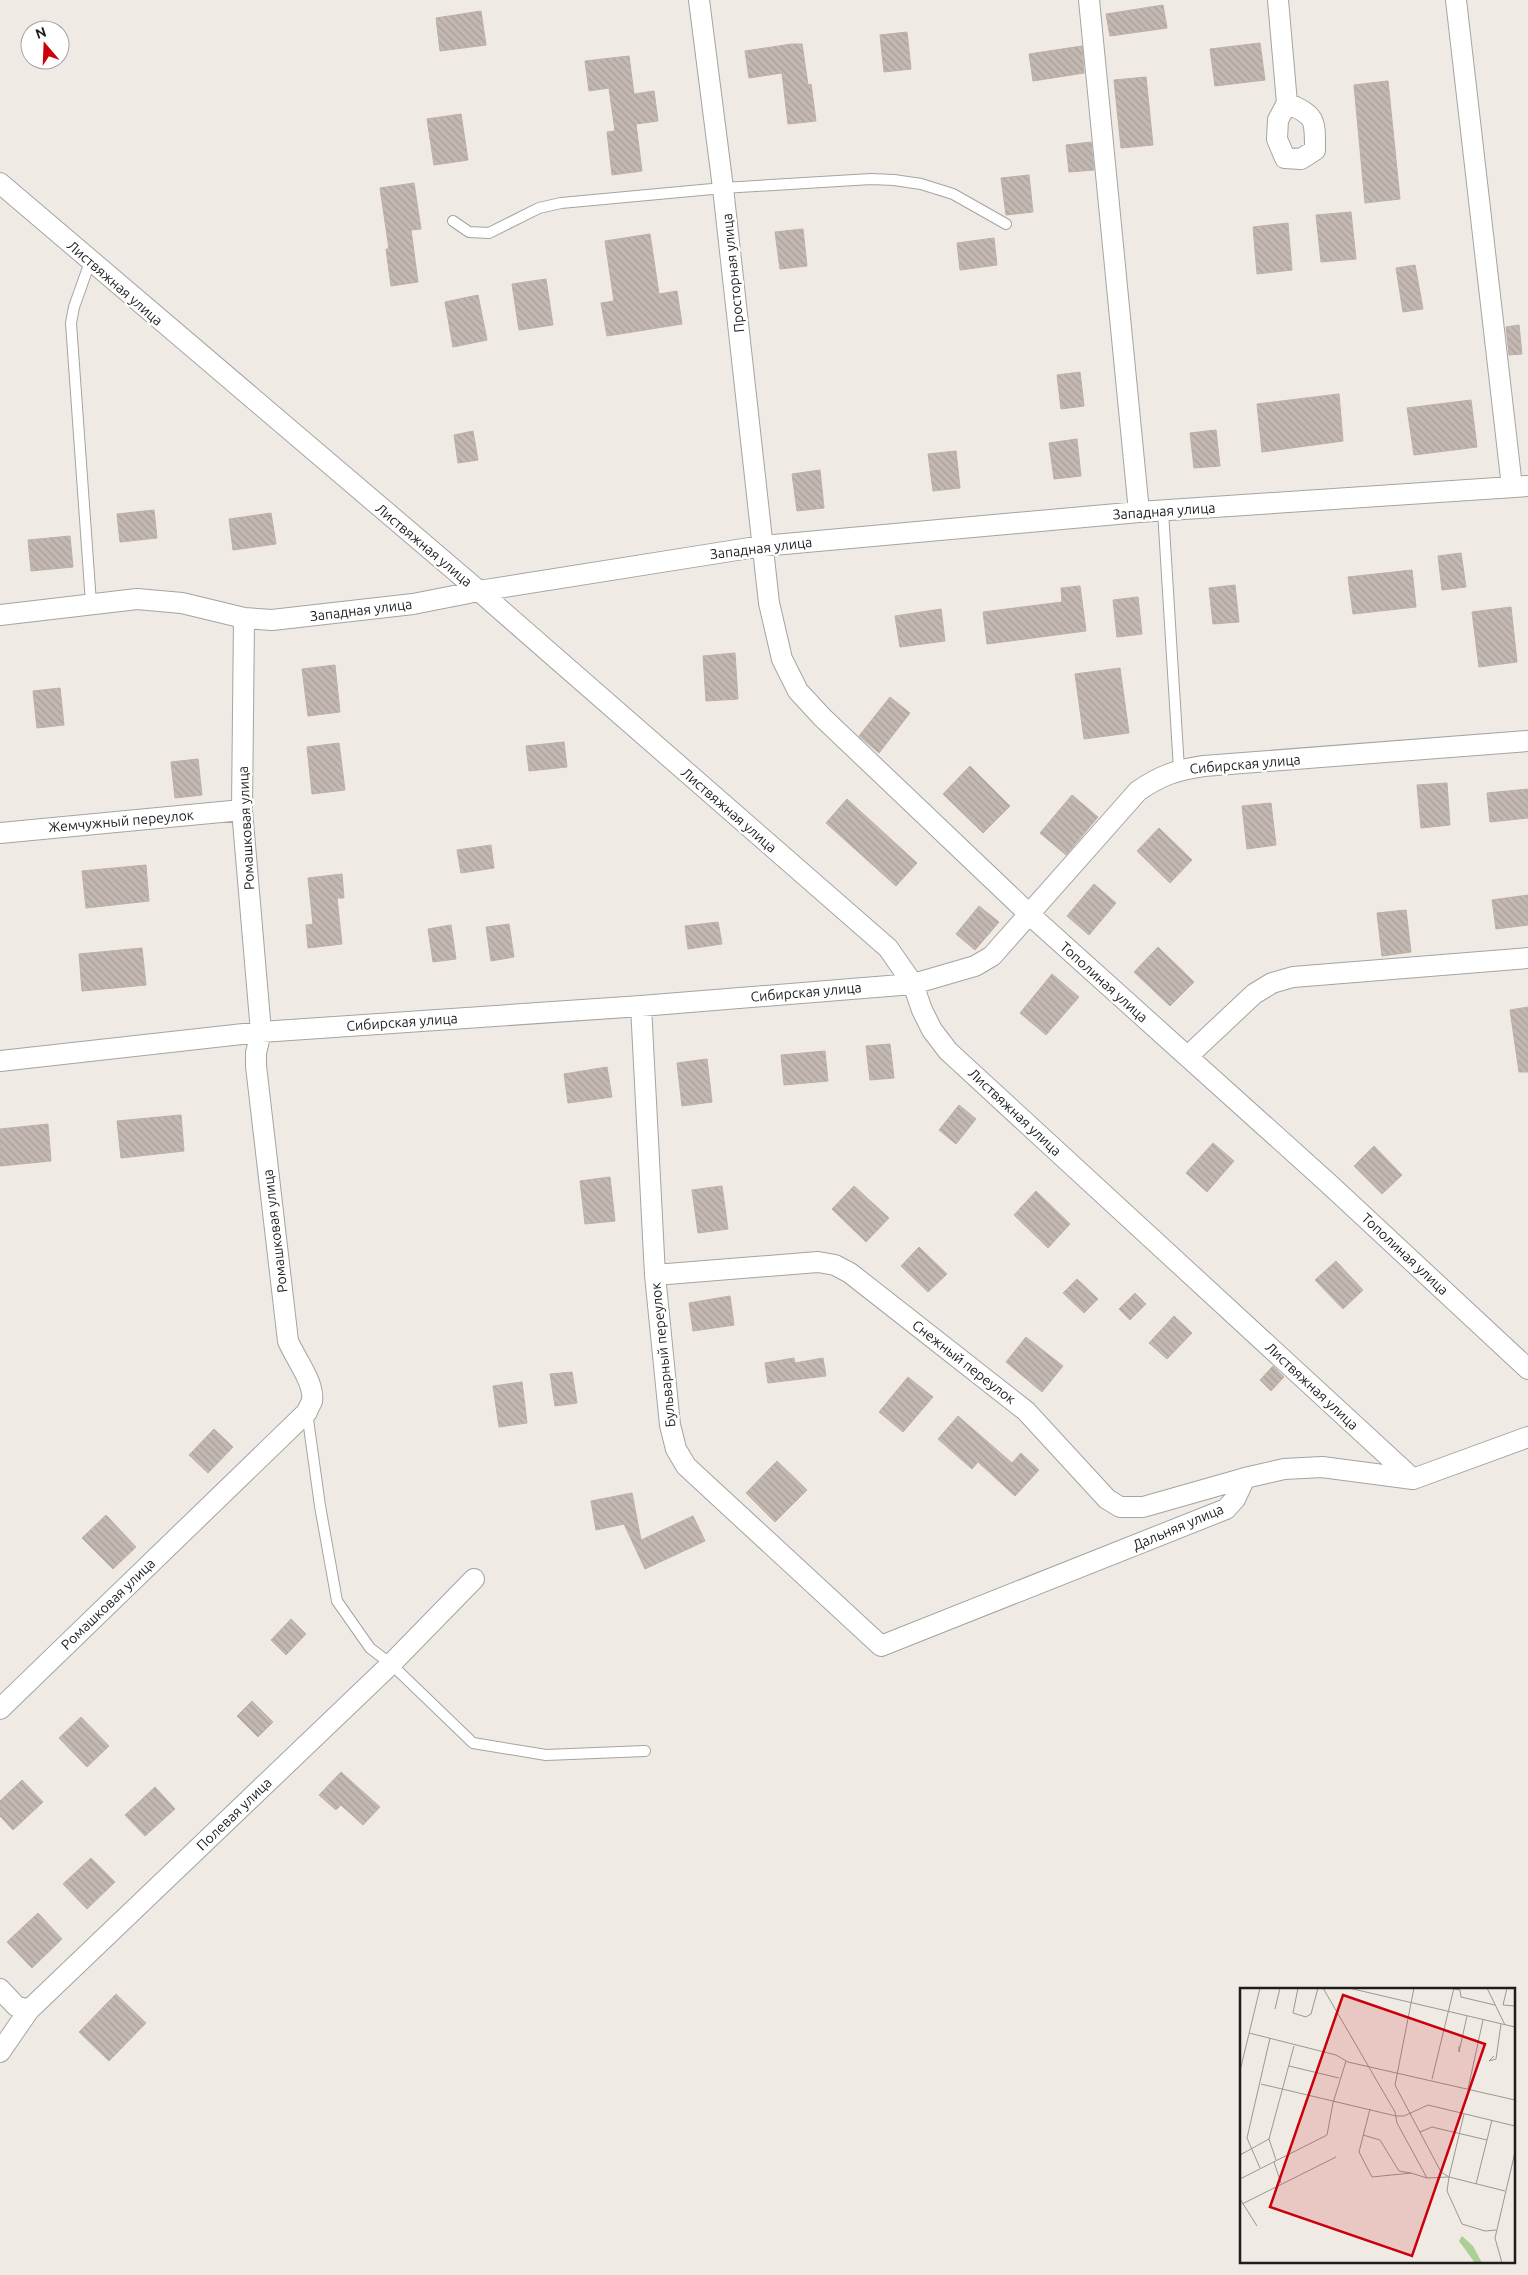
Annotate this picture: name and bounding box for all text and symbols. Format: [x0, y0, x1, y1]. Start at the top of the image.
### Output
north arrow [20, 20, 70, 70]
text: N [33, 23, 48, 42]
street label: Просторная улица [719, 213, 747, 333]
street label: Листвяжная улица [64, 237, 166, 329]
street label: Западная улица [1112, 499, 1216, 523]
street label: Листвяжная улица [373, 500, 475, 590]
street label: Западная улица [709, 534, 813, 562]
street label: Западная улица [309, 596, 413, 624]
street label: Сибирская улица [1189, 751, 1301, 777]
street label: Листвяжная улица [678, 764, 780, 856]
street label: Ромашковая улица [235, 766, 257, 890]
street label: Жемчужный переулок [48, 807, 194, 835]
street label: Тополиная улица [1057, 938, 1151, 1026]
street label: Сибирская улица [750, 979, 862, 1005]
street label: Сибирская улица [346, 1010, 458, 1034]
street label: Листвяжная улица [965, 1065, 1065, 1159]
street label: Ромашковая улица [259, 1168, 291, 1294]
street label: Тополиная улица [1358, 1210, 1452, 1298]
street label: Бульварный переулок [647, 1282, 679, 1428]
street label: Снежный переулок [909, 1317, 1019, 1407]
street label: Листвяжная улица [1262, 1339, 1362, 1433]
street label: Дальняя улица [1130, 1501, 1226, 1553]
street label: Ромашковая улица [58, 1555, 158, 1653]
street label: Полевая улица [193, 1774, 275, 1854]
inset map [1240, 1988, 1516, 2262]

